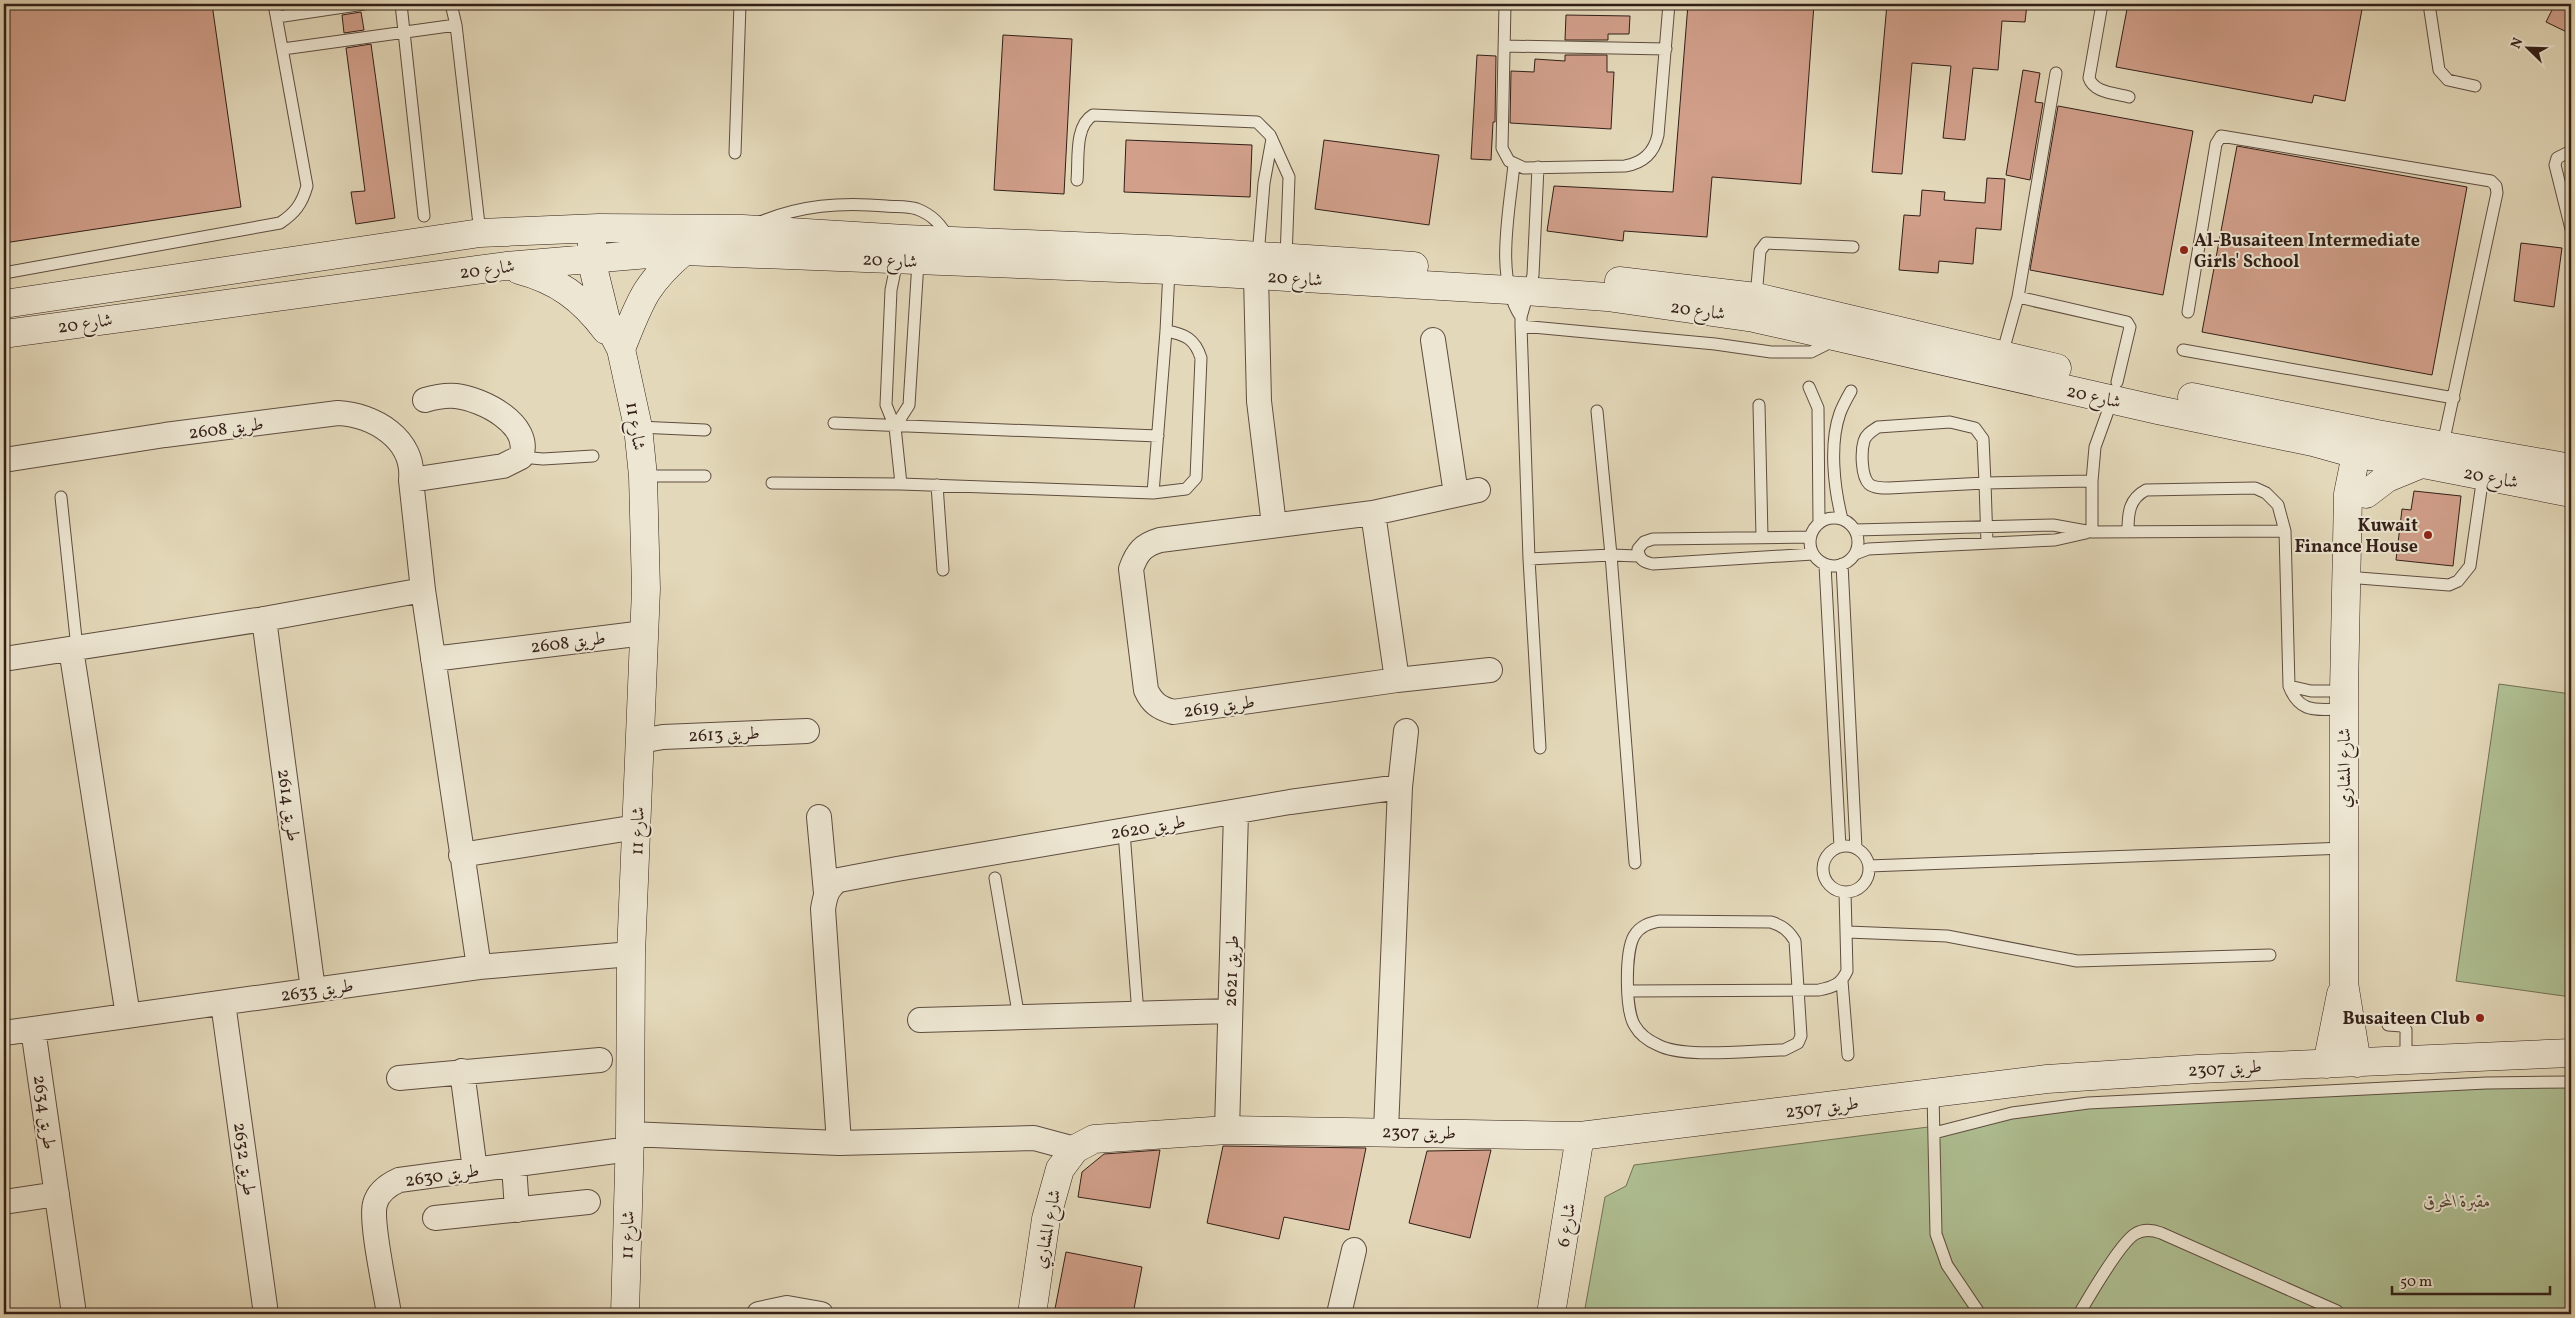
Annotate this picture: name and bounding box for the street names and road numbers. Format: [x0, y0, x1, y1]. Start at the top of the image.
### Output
street label: شارع 20 [862, 248, 918, 276]
street label: شارع 20 [458, 255, 516, 287]
street label: شارع 20 [1266, 265, 1323, 295]
street label: شارع 20 [1669, 295, 1727, 329]
street label: شارع 20 [56, 308, 114, 342]
street label: شارع 20 [2064, 379, 2123, 417]
street label: شارع 11 [617, 400, 651, 452]
street label: طريق 2608 [187, 412, 265, 446]
street label: شارع 20 [2461, 461, 2520, 497]
street label: طريق 2608 [529, 626, 607, 660]
street label: طريق 2619 [1182, 690, 1256, 725]
street label: طريق 2613 [688, 722, 760, 749]
street label: شارع المشاري [2333, 728, 2359, 808]
street label: طريق 2614 [270, 767, 305, 843]
street label: شارع 11 [625, 806, 653, 856]
street label: طريق 2620 [1109, 810, 1188, 847]
street label: طريق 2621 [1219, 935, 1246, 1007]
street label: طريق 2633 [279, 974, 355, 1009]
street label: طريق 2307 [2187, 1055, 2263, 1084]
street label: طريق 2634 [26, 1073, 61, 1151]
street label: طريق 2307 [1784, 1092, 1860, 1125]
street label: طريق 2307 [1382, 1120, 1456, 1147]
street label: طريق 2632 [226, 1121, 261, 1198]
street label: طريق 2630 [403, 1159, 481, 1194]
street label: شارع المشاري [1029, 1187, 1069, 1271]
street label: شارع 6 [1552, 1202, 1584, 1249]
street label: شارع 11 [615, 1210, 643, 1260]

